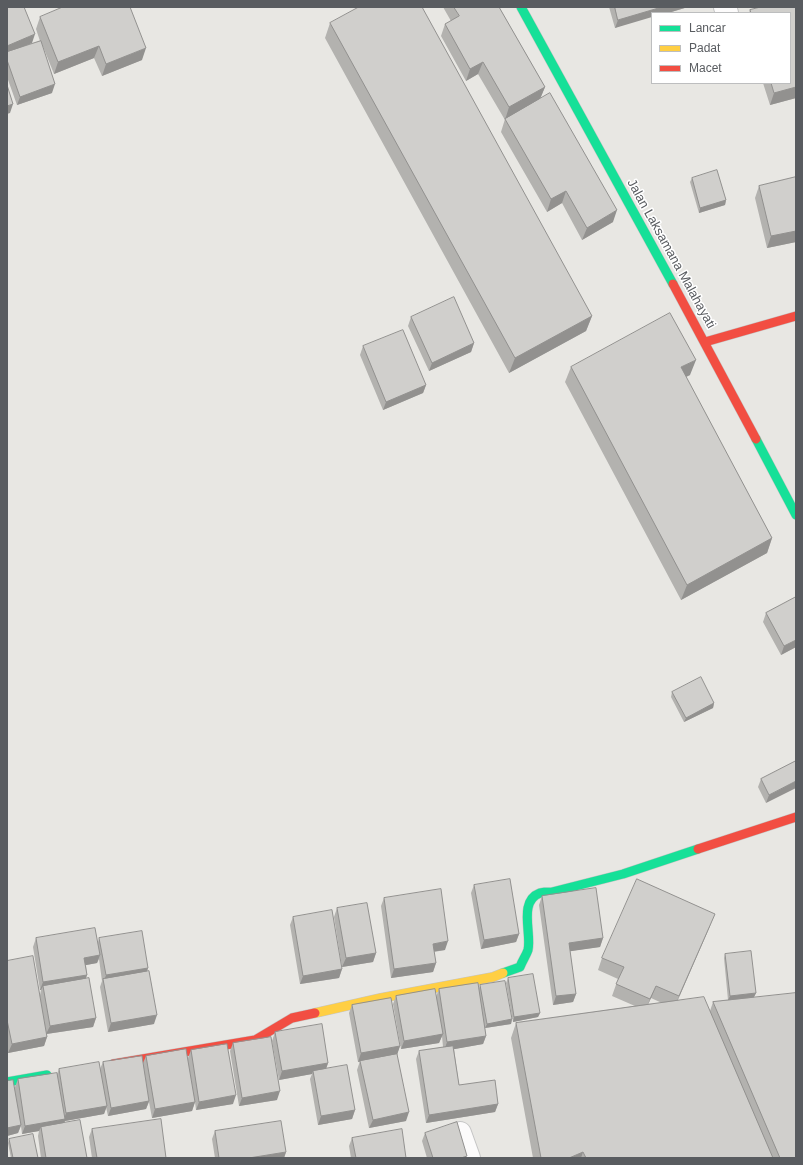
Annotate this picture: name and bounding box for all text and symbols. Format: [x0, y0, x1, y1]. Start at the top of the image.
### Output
legend [651, 12, 791, 84]
text: Lancar [689, 21, 726, 35]
text: Padat [689, 41, 720, 55]
text: Macet [689, 61, 722, 75]
street label: Jalan Laksamana Malahayati [623, 177, 719, 331]

